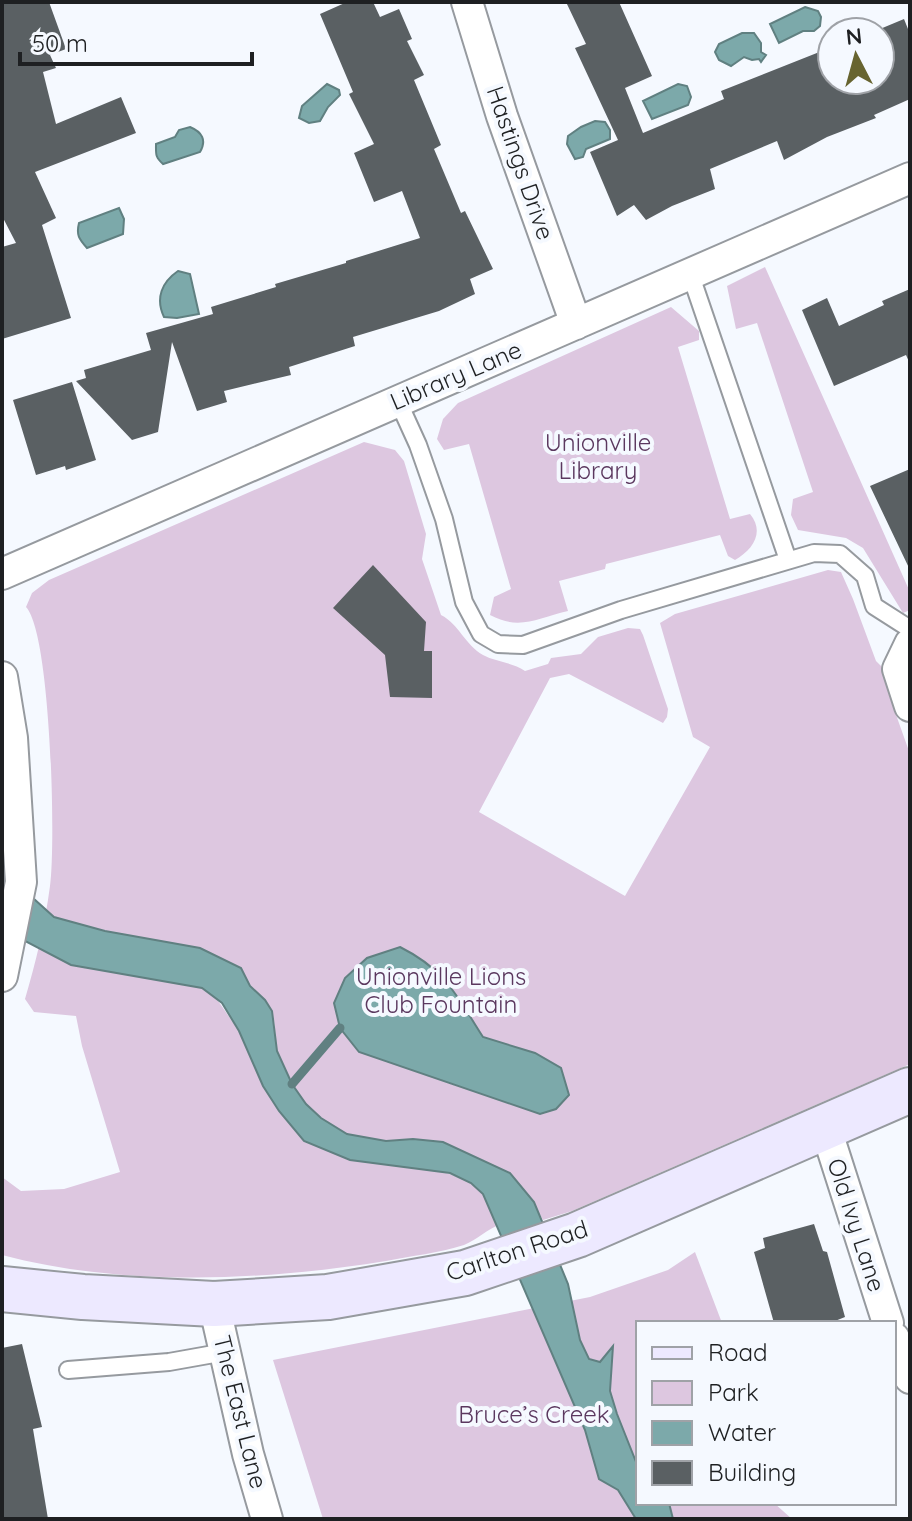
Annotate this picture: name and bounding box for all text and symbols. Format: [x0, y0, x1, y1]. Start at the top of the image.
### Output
scale bar [20, 16, 252, 66]
north arrow [816, 16, 896, 96]
text: N [844, 21, 863, 51]
text: 50 m [32, 28, 88, 58]
street label: Hastings Drive [481, 82, 561, 243]
street label: Library Lane [385, 334, 526, 416]
park label: Unionville Library [545, 427, 651, 485]
park label: Unionville Lions Club Fountain [356, 961, 526, 1019]
street label: Old Ivy Lane [821, 1154, 893, 1295]
street label: Carlton Road [442, 1213, 591, 1287]
legend [636, 1321, 896, 1505]
street label: The East Lane [207, 1332, 275, 1492]
text: Road [708, 1337, 768, 1367]
text: Park [708, 1377, 759, 1407]
park label: Bruce’s Creek [458, 1399, 610, 1429]
text: Water [708, 1417, 776, 1447]
text: Building [708, 1457, 796, 1487]

